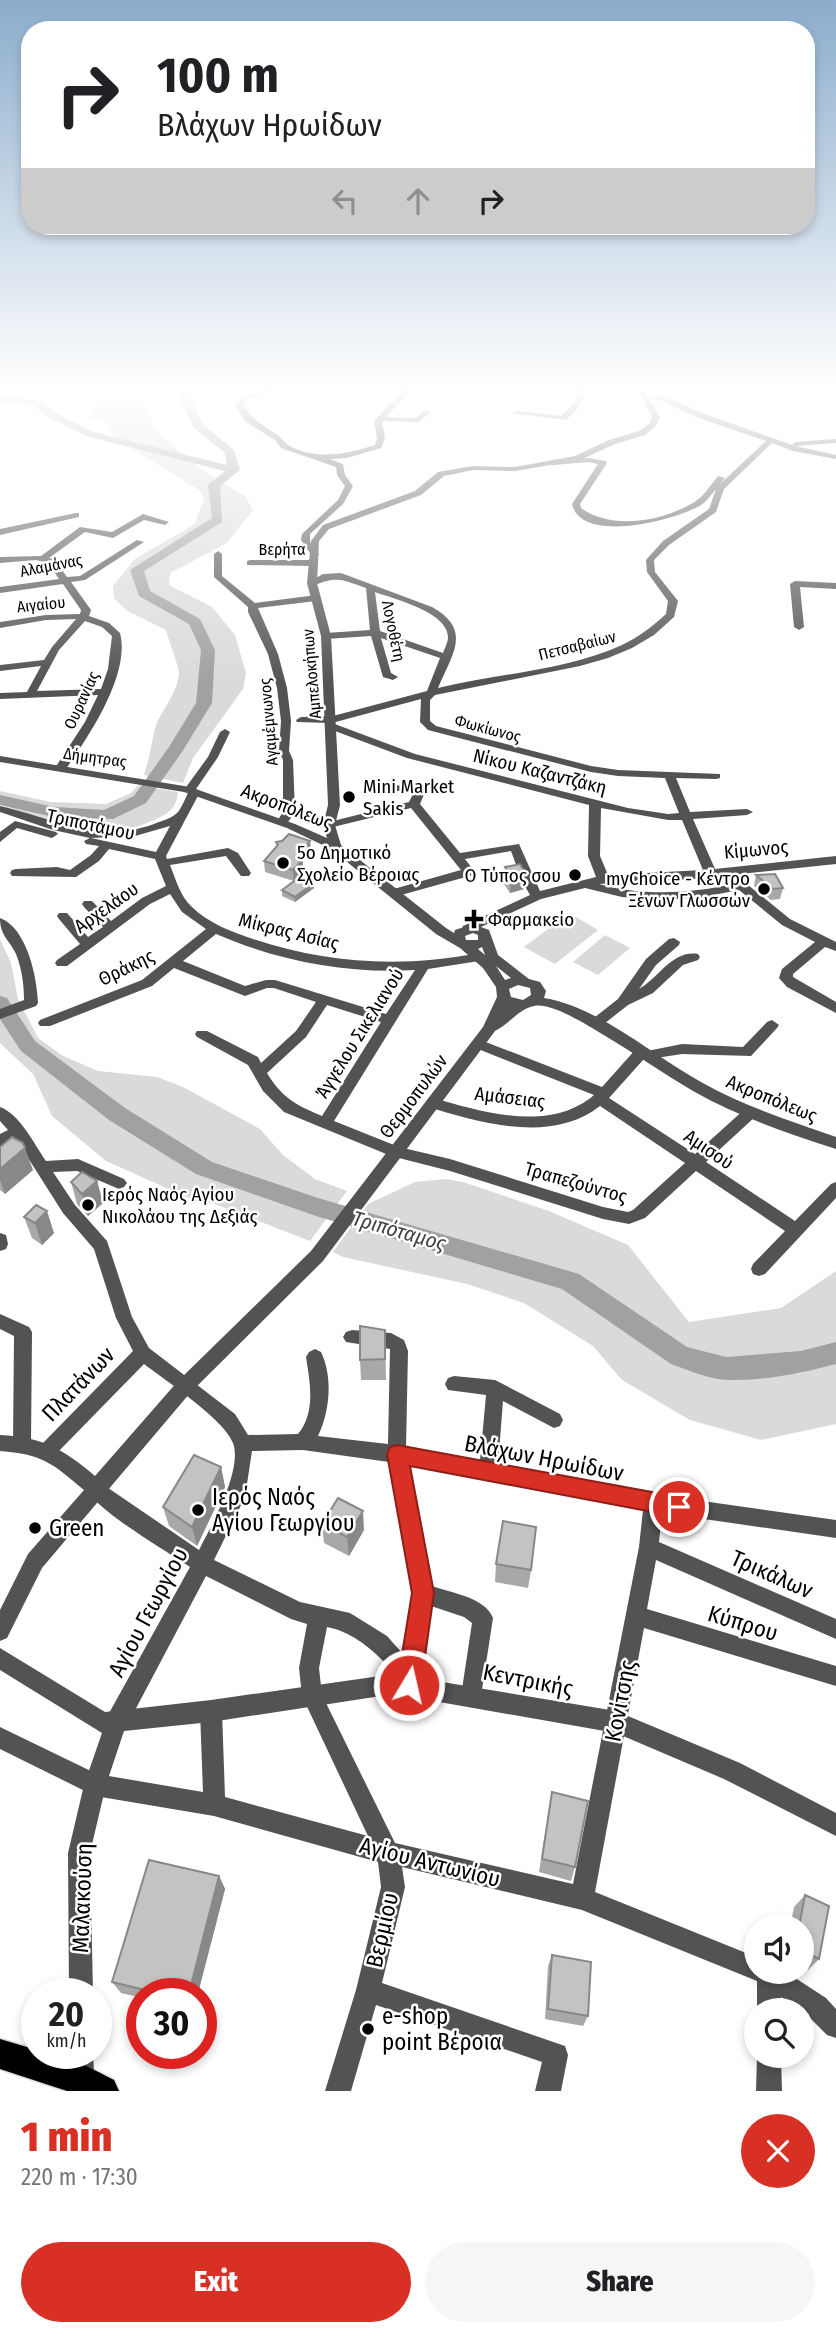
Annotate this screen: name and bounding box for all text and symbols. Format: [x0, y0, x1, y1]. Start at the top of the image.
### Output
text: 100 m [157, 46, 279, 105]
icon: right [42, 49, 133, 140]
text: Βλάχων Ηρωίδων [157, 106, 382, 144]
icon: left [326, 182, 364, 220]
icon: ahead [399, 182, 437, 220]
icon: right [472, 182, 510, 220]
street label: Βερήτα [258, 540, 306, 559]
street label: Αλαμάνας [18, 550, 84, 581]
street label: Αιγαίου [16, 593, 66, 616]
street label: Λογοθέτη [378, 599, 409, 663]
street label: Πετσαβαίων [536, 627, 618, 664]
street label: Αμπελοκήπων [298, 628, 325, 720]
street label: Ουρανίας [60, 668, 103, 732]
street label: Αγαμέμνωνος [255, 677, 282, 767]
street label: Φωκίωνος [453, 711, 523, 746]
street label: Δήμητρας [62, 744, 128, 771]
street label: Νίκου Καζαντζάκη [471, 744, 609, 799]
place label: Mini Market Sakis [363, 775, 455, 820]
street label: Ακροπόλεως [238, 779, 336, 834]
marker: Mini Market Sakis [341, 789, 357, 805]
street label: Τριποτάμου [45, 804, 137, 845]
street label: Κίμωνος [723, 835, 789, 864]
place label: 5ο Δημοτικό Σχολείο Βέροιας [297, 841, 419, 886]
marker: 5ο Δημοτικό Σχολείο Βέροιας [275, 855, 291, 871]
place label: Ο Τύπος σου [465, 864, 561, 887]
marker: Ο Τύπος σου [567, 867, 583, 883]
place label: myChoice - Κέντρο Ξένων Γλωσσών [606, 867, 751, 912]
street label: Αρχελάου [70, 877, 143, 938]
marker: myChoice - Κέντρο Ξένων Γλωσσών [756, 881, 772, 897]
street label: Μίκρας Ασίας [236, 908, 341, 955]
place label: Φαρμακείο [488, 908, 574, 931]
marker: Φαρμακείο [466, 911, 482, 927]
street label: Θράκης [95, 944, 158, 991]
street label: Άγγελου Σικελιανού [310, 964, 409, 1103]
street label: Θερμοπυλών [374, 1049, 453, 1143]
street label: Ακροπόλεως [723, 1070, 821, 1127]
street label: Αμάσειας [473, 1082, 546, 1113]
street label: Αμισού [680, 1125, 738, 1174]
street label: Τραπεζούντος [522, 1157, 630, 1208]
place label: Ιερός Ναός Αγίου Νικολάου της Δεξιάς [102, 1183, 257, 1228]
marker: Ιερός Ναός Αγίου Νικολάου της Δεξιάς [80, 1197, 96, 1213]
water label: Τριπόταμος [349, 1205, 450, 1257]
street label: Πλατάνων [36, 1341, 120, 1427]
street label: Βλάχων Ηρωίδων [462, 1429, 626, 1487]
pin [649, 1477, 709, 1537]
place label: Ιερός Ναός Αγίου Γεωργίου [212, 1483, 355, 1537]
icon: arrive [660, 1488, 698, 1526]
marker: Ιερός Ναός Αγίου Γεωργίου [190, 1502, 206, 1518]
place label: Green [49, 1514, 104, 1542]
marker: Green [27, 1520, 43, 1536]
street label: Αγίου Γεωργίου [102, 1542, 194, 1682]
street label: Τρικάλων [727, 1544, 817, 1604]
street label: Κύπρου [705, 1599, 781, 1647]
position arrow [372, 1648, 446, 1722]
street label: Κεντρικής [480, 1658, 576, 1703]
street label: Κονίτσης [598, 1658, 642, 1744]
street label: Αγίου Αντωνίου [357, 1831, 503, 1893]
street label: Μαλακούση [66, 1843, 98, 1953]
street label: Βερμίου [360, 1890, 404, 1970]
map controls [744, 1914, 814, 2068]
button: sound [744, 1914, 814, 1984]
speed limit sign: 30 [126, 1978, 217, 2069]
text: 20 [49, 1993, 84, 2035]
button: search [744, 1998, 814, 2068]
place label: e-shop point Βέροια [382, 2002, 502, 2056]
marker: e-shop point Βέροια [360, 2021, 376, 2037]
text: km/h [46, 2030, 87, 2052]
text: 1 min [21, 2112, 112, 2162]
button: close [741, 2114, 815, 2188]
text: 220 m · 17:30 [21, 2163, 138, 2191]
button: Exit [21, 2242, 411, 2322]
button: Share [425, 2242, 815, 2322]

